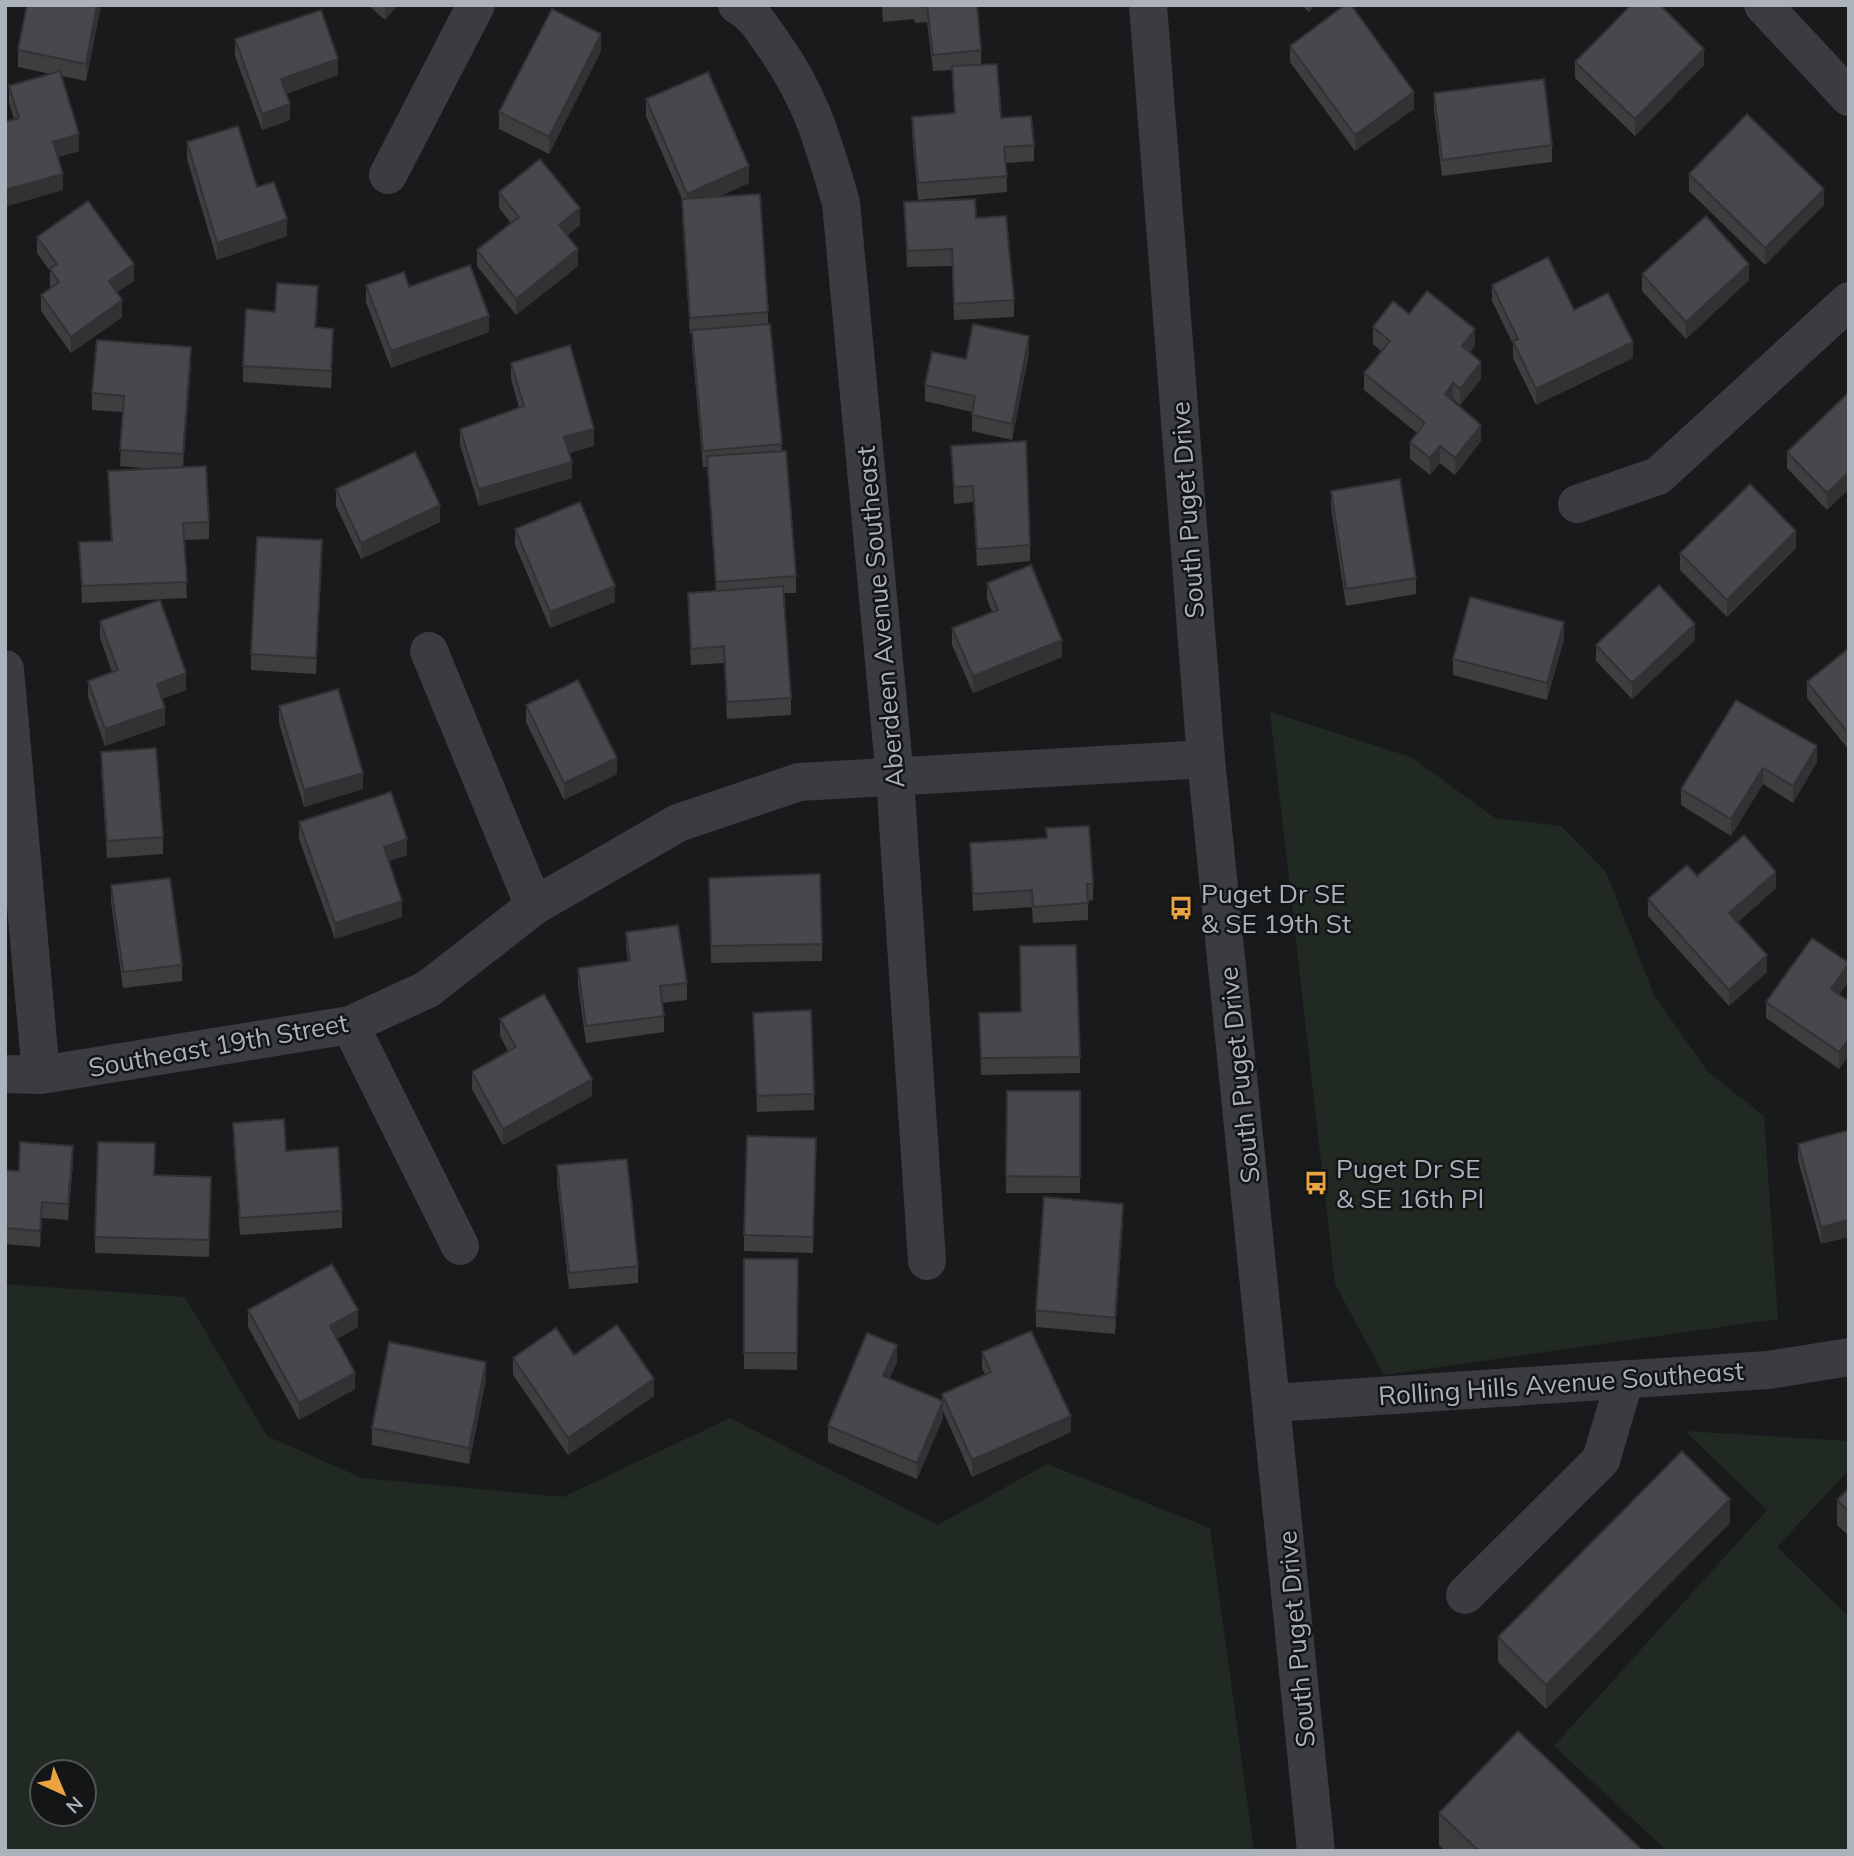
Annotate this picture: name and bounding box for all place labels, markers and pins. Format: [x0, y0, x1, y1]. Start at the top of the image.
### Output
place label: Puget Dr SE & SE 19th St [1201, 877, 1351, 940]
bus stop icon: Puget Dr SE & SE 19th St [1167, 894, 1195, 922]
place label: Puget Dr SE & SE 16th Pl [1336, 1152, 1484, 1215]
bus stop icon: Puget Dr SE & SE 16th Pl [1302, 1169, 1330, 1197]

